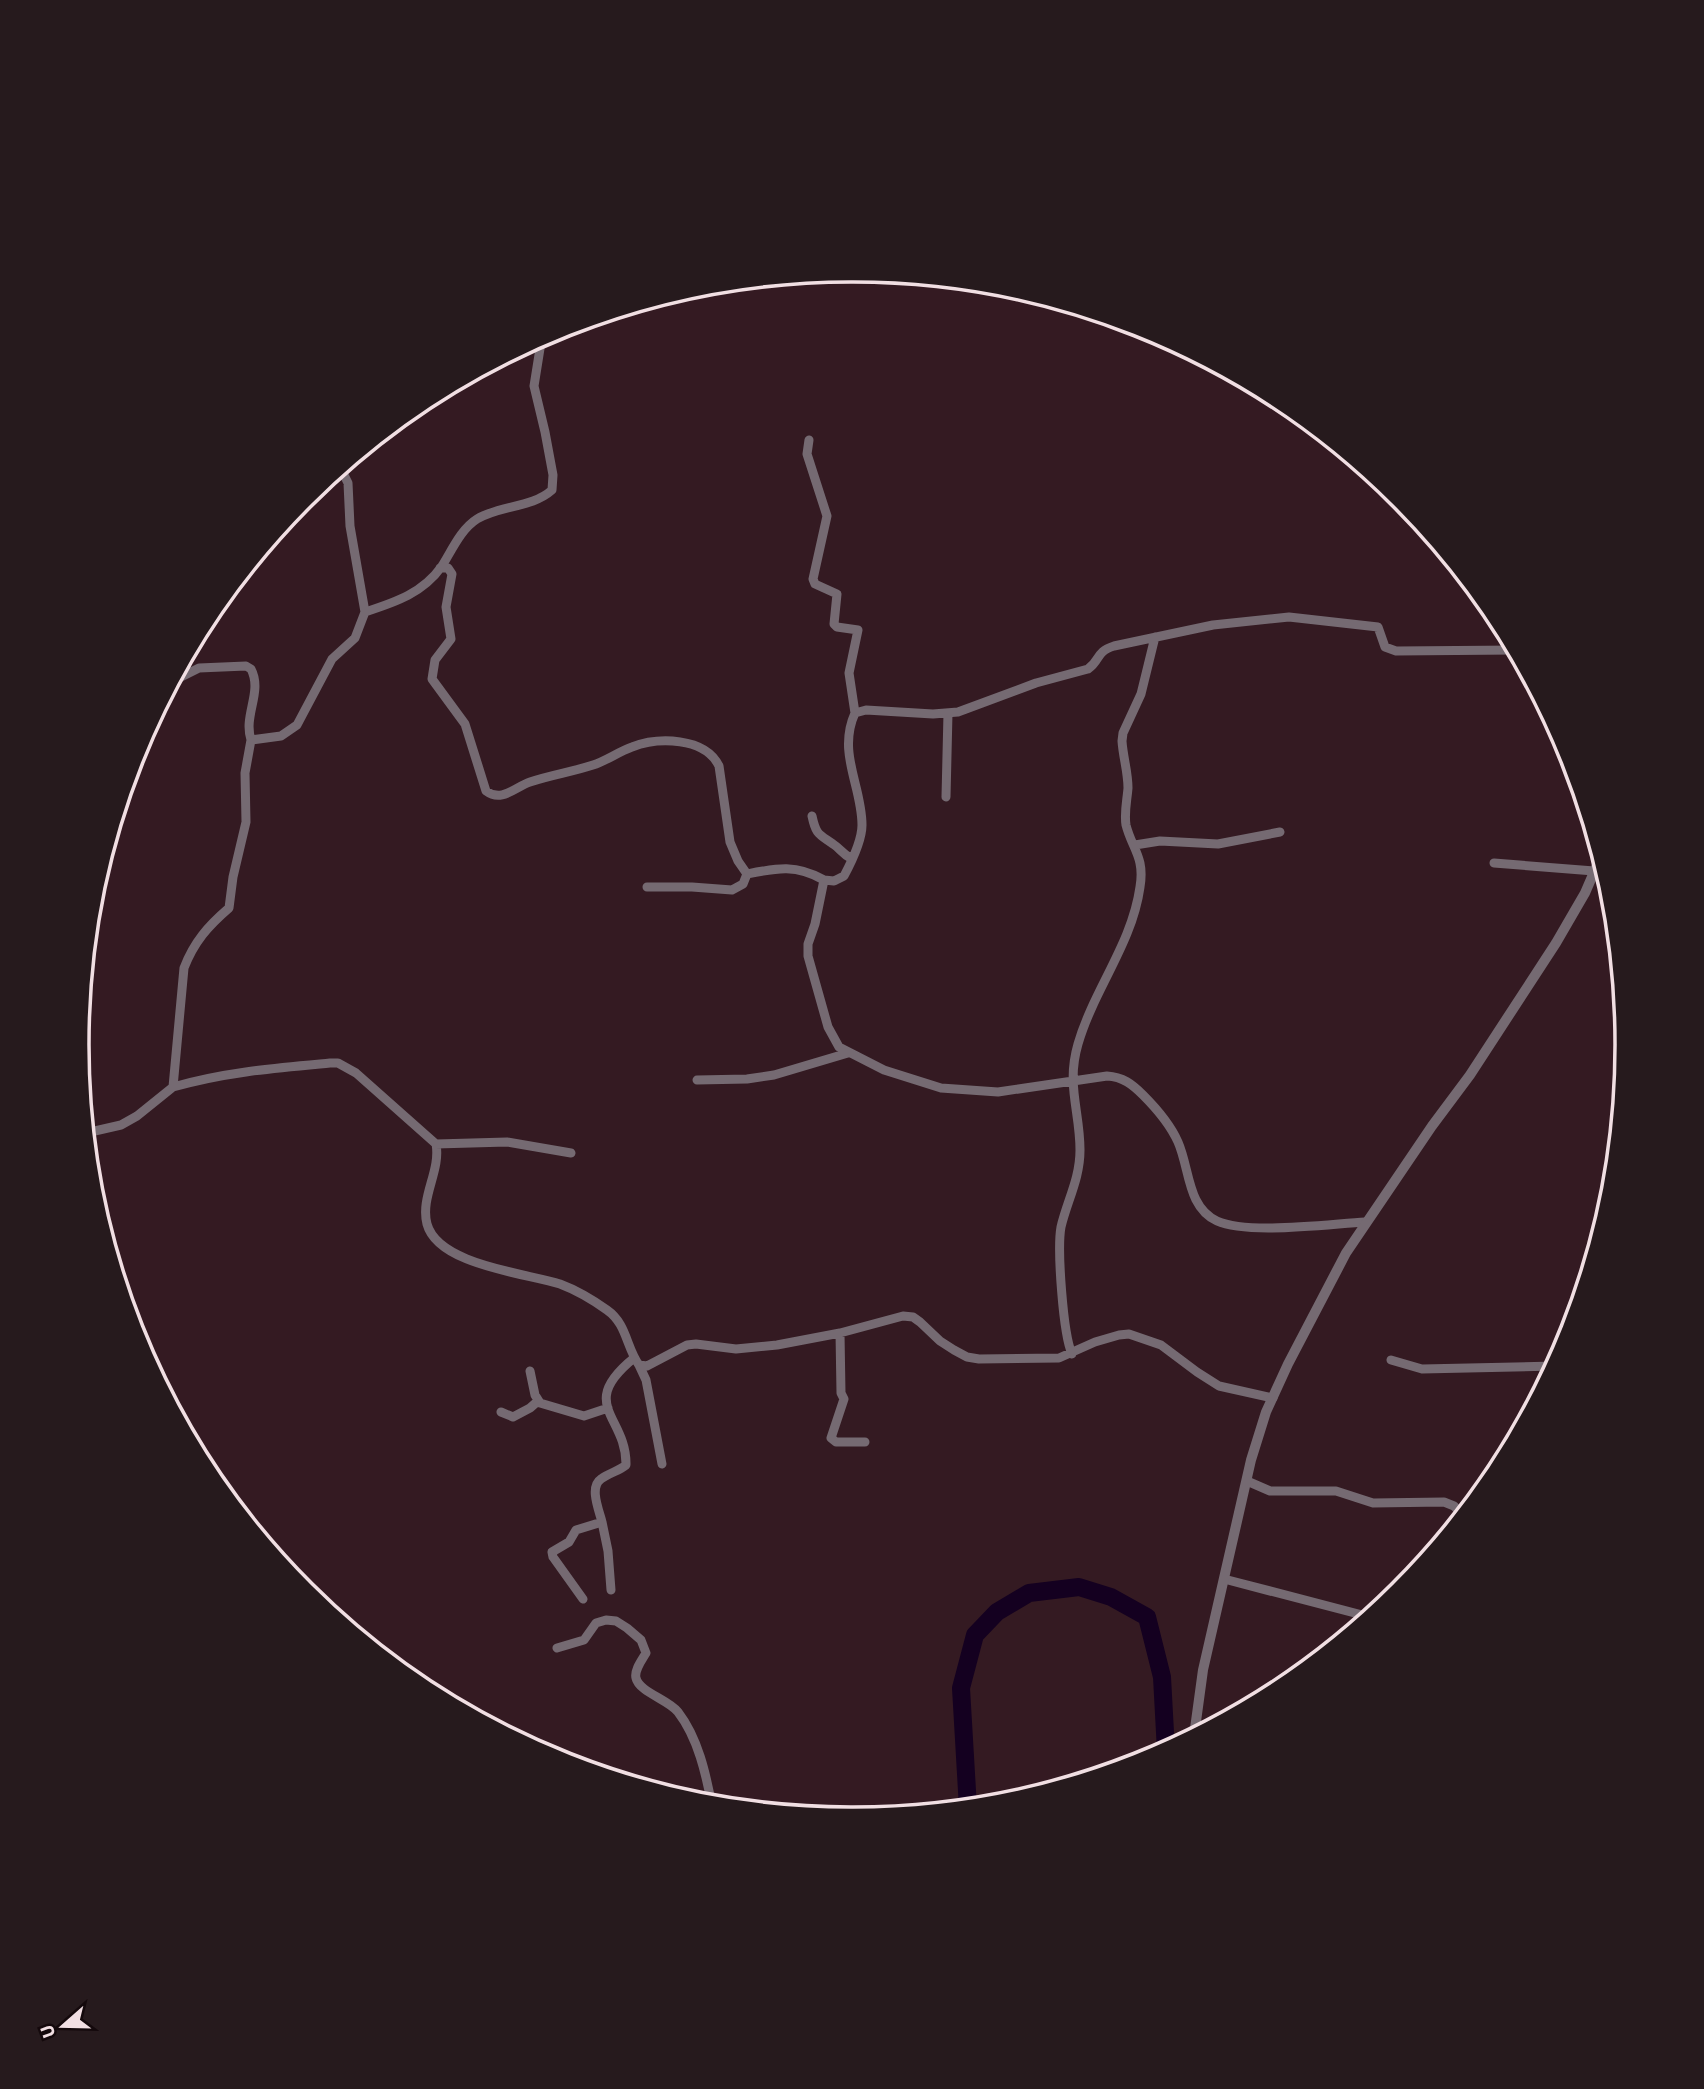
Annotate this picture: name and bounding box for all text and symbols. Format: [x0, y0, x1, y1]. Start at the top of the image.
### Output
north arrow [28, 1991, 98, 2061]
text: U [34, 2021, 63, 2042]

